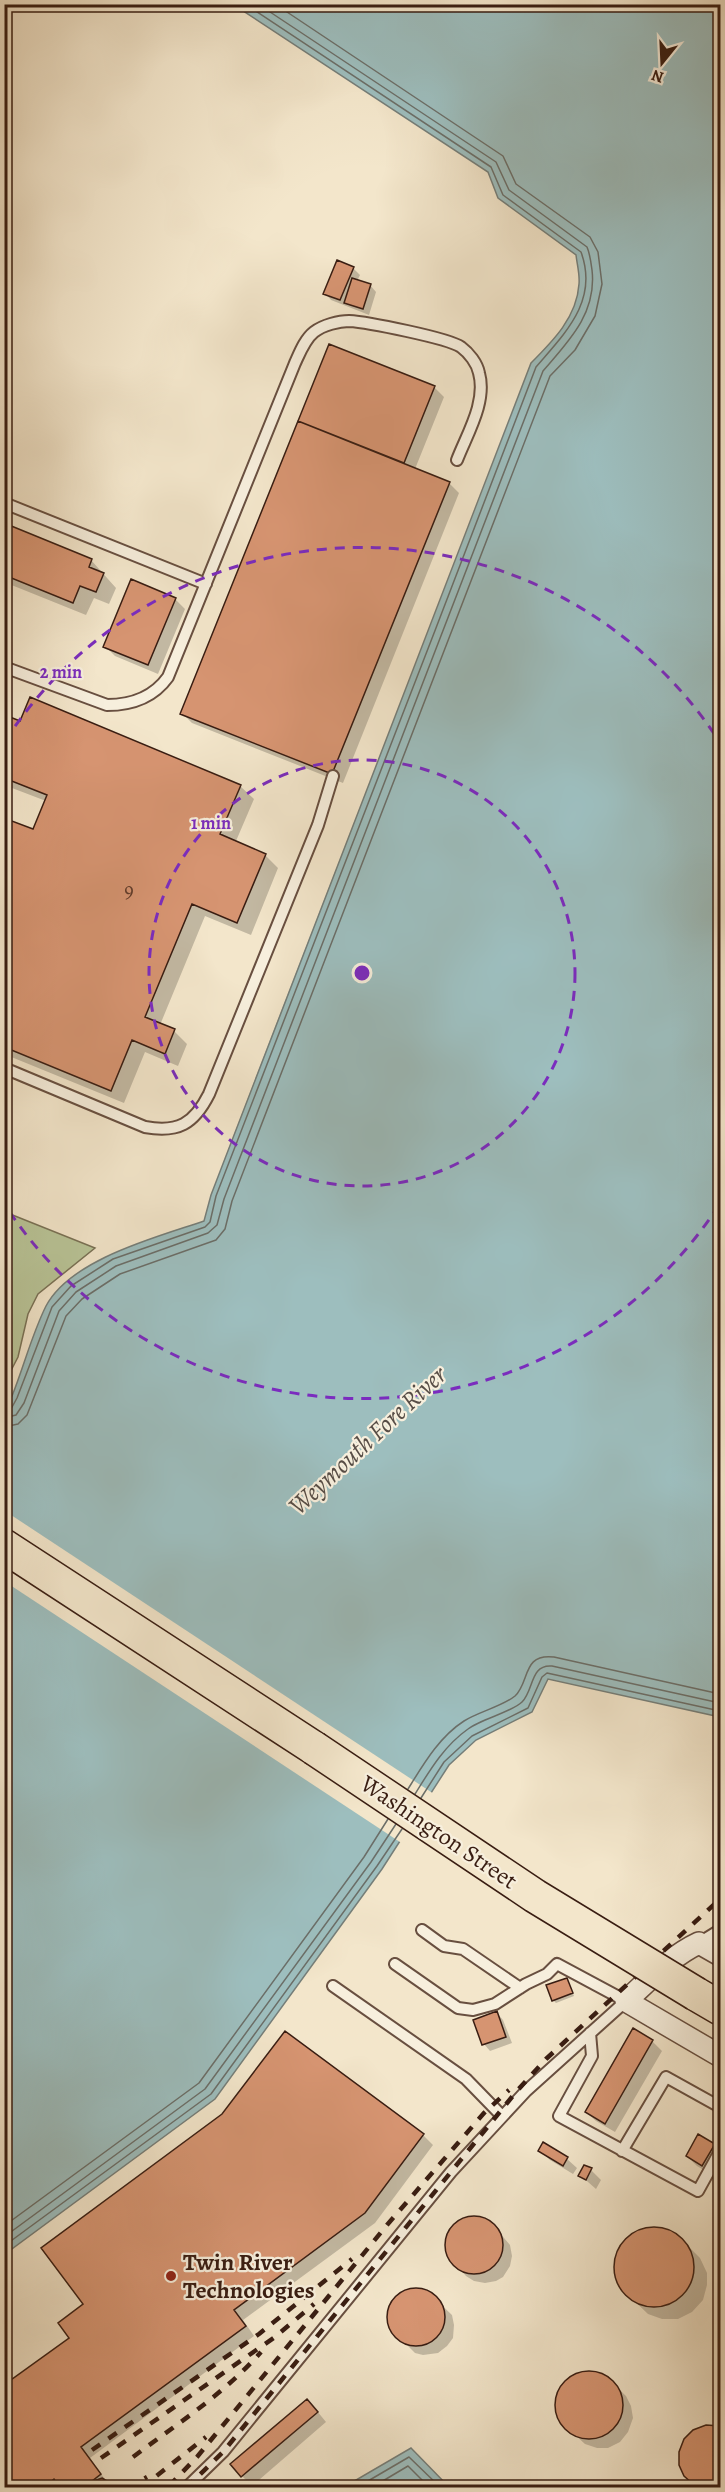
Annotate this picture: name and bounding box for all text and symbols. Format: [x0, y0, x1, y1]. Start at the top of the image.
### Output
north arrow [632, 33, 692, 93]
text: N [648, 64, 667, 89]
text: 2 min [40, 660, 82, 684]
text: 1 min [191, 811, 231, 835]
house number: 9 [124, 876, 134, 904]
centre of rings [352, 963, 372, 983]
water label: Weymouth Fore River [281, 1357, 455, 1523]
street label: Washington Street [353, 1767, 524, 1896]
place label: Twin River Technologies [183, 2246, 315, 2306]
marker: Twin River Technologies [164, 2269, 178, 2283]

